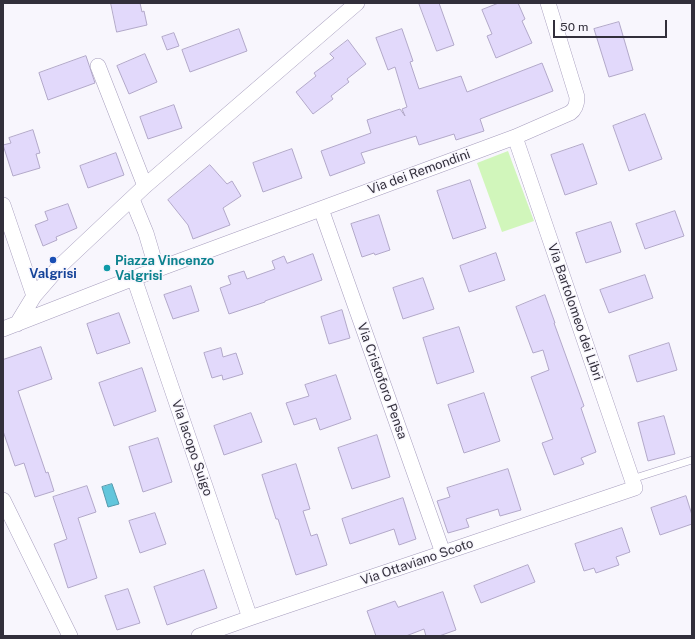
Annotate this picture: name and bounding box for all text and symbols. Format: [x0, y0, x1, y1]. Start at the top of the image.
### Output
scale bar [555, 12, 669, 38]
text: 50 m [560, 20, 588, 34]
street label: Via dei Remondini [366, 146, 472, 198]
street label: Via Bartolomeo dei Libri [544, 241, 606, 383]
place label: Piazza Vincenzo Valgrisi [115, 253, 214, 284]
marker: Valgrisi [48, 255, 58, 265]
marker: Piazza Vincenzo Valgrisi [102, 263, 112, 273]
place label: Valgrisi [29, 266, 77, 282]
street label: Via Cristoforo Pensa [354, 321, 410, 441]
street label: Via Iacopo Suigo [168, 398, 216, 498]
street label: Via Ottaviano Scoto [359, 535, 475, 589]

